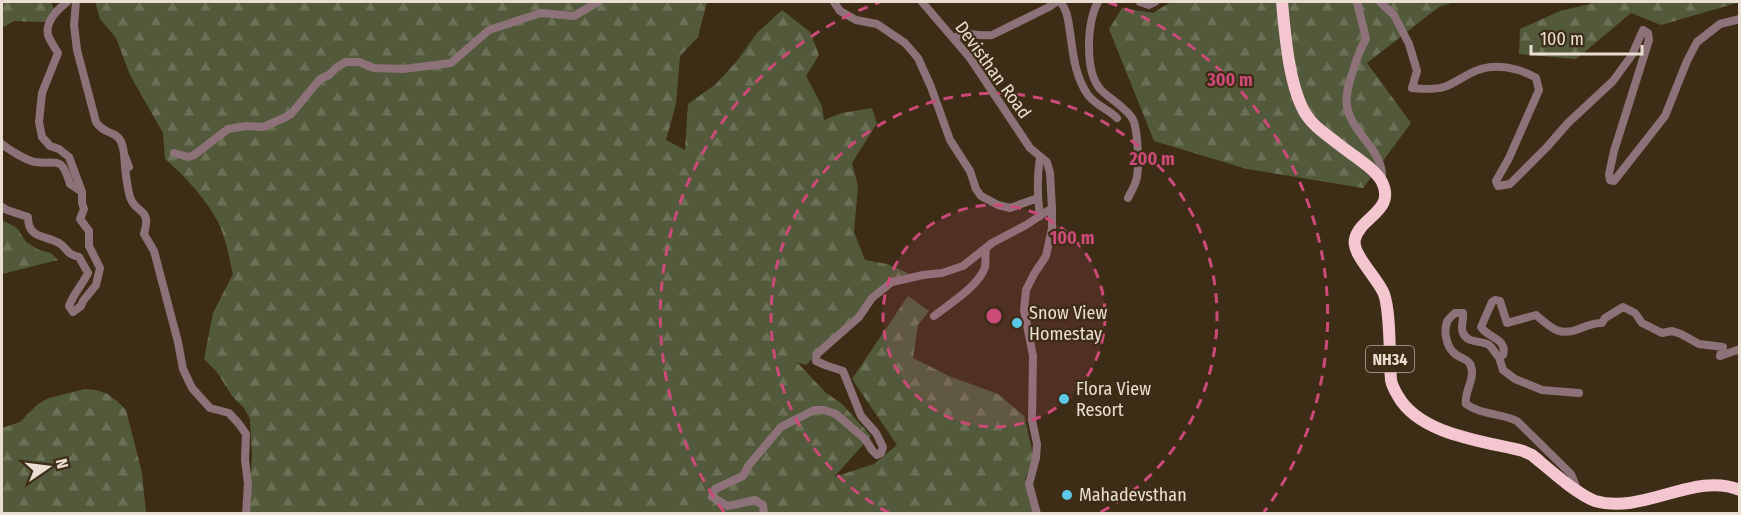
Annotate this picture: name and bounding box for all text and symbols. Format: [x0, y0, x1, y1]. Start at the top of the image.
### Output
street label: Devisthan Road [950, 17, 1036, 123]
scale bar [1531, 18, 1642, 56]
text: 100 m [1540, 28, 1584, 50]
text: 300 m [1206, 69, 1253, 91]
text: 200 m [1128, 148, 1175, 170]
text: 100 m [1050, 227, 1094, 249]
place label: Snow View Homestay [1029, 302, 1107, 345]
centre of rings [984, 306, 1004, 326]
marker: Snow View Homestay [1010, 316, 1024, 330]
road number: NH34 [1366, 346, 1414, 372]
place label: Flora View Resort [1076, 378, 1151, 421]
marker: Flora View Resort [1057, 392, 1071, 406]
north arrow [18, 437, 78, 497]
text: N [52, 457, 72, 470]
place label: Mahadevsthan [1079, 484, 1187, 506]
marker: Mahadevsthan [1060, 488, 1074, 502]

